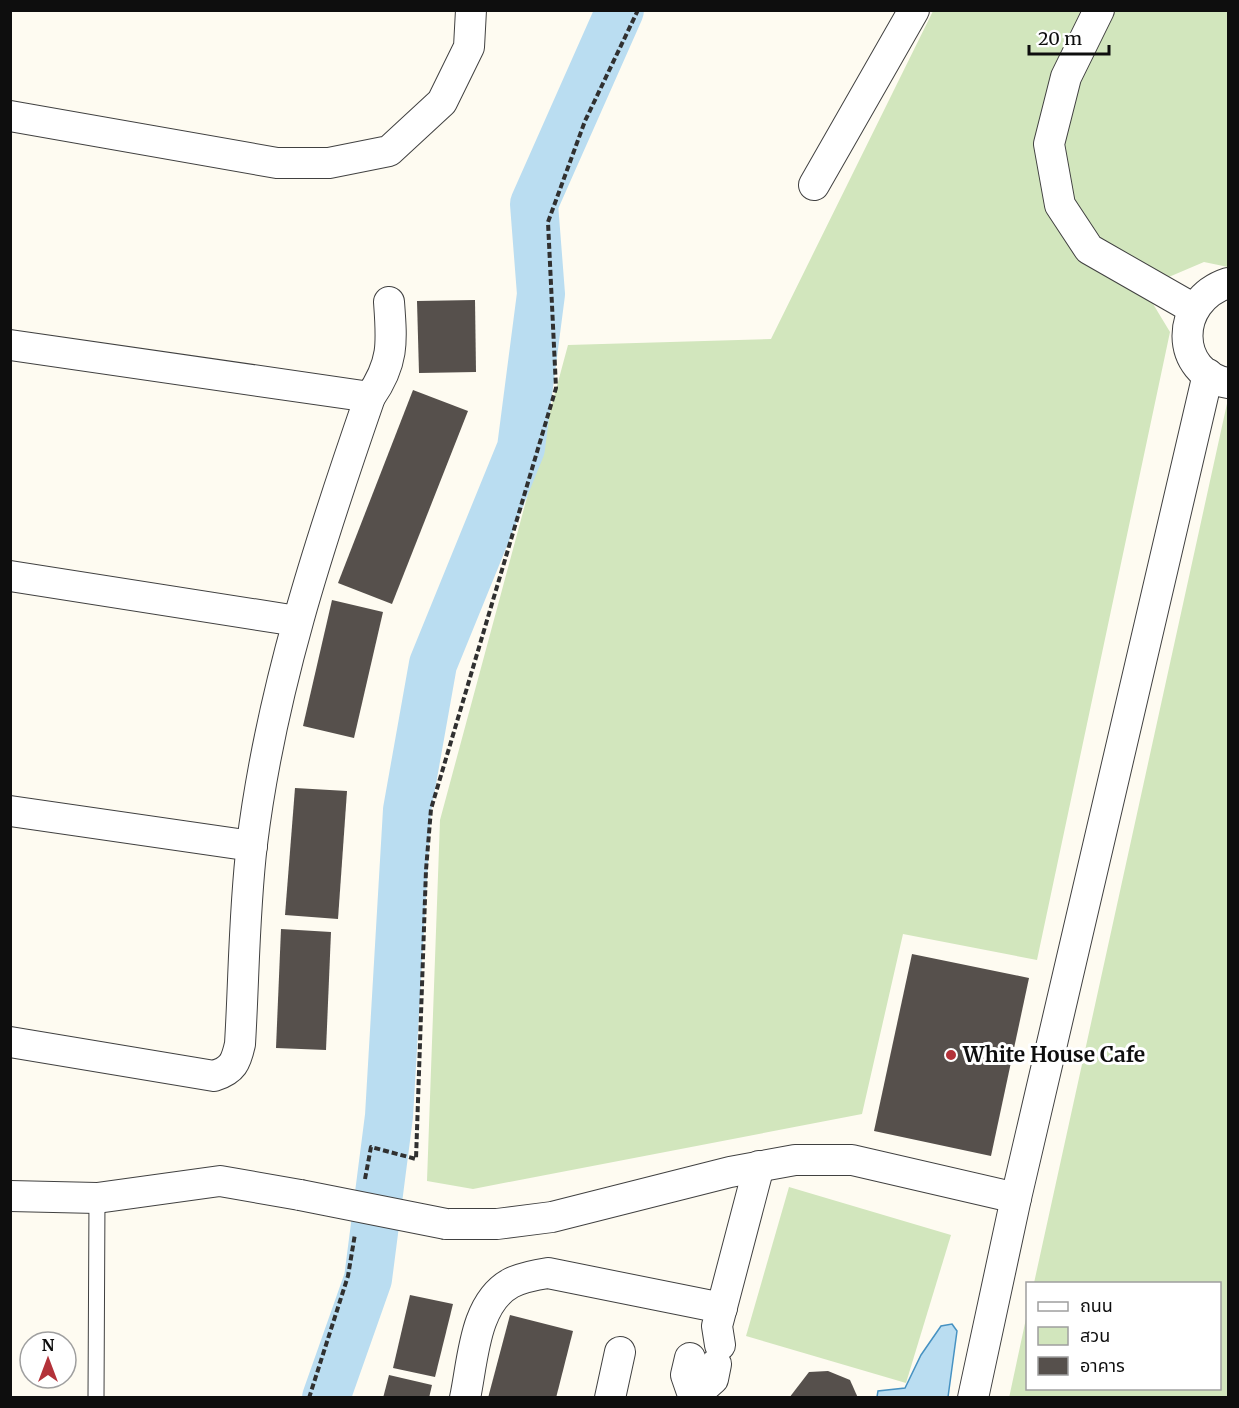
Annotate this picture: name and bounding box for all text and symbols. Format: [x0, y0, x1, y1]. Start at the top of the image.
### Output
scale bar [1029, 18, 1108, 56]
text: 20 m [1038, 27, 1082, 50]
place label: White House Cafe [962, 1041, 1145, 1068]
marker: White House Cafe [944, 1048, 958, 1062]
legend [1026, 1282, 1221, 1390]
text: ถนน [1080, 1294, 1113, 1317]
text: สวน [1080, 1324, 1110, 1347]
north arrow [18, 1330, 78, 1390]
text: N [42, 1335, 55, 1355]
text: อาคาร [1080, 1354, 1125, 1377]

